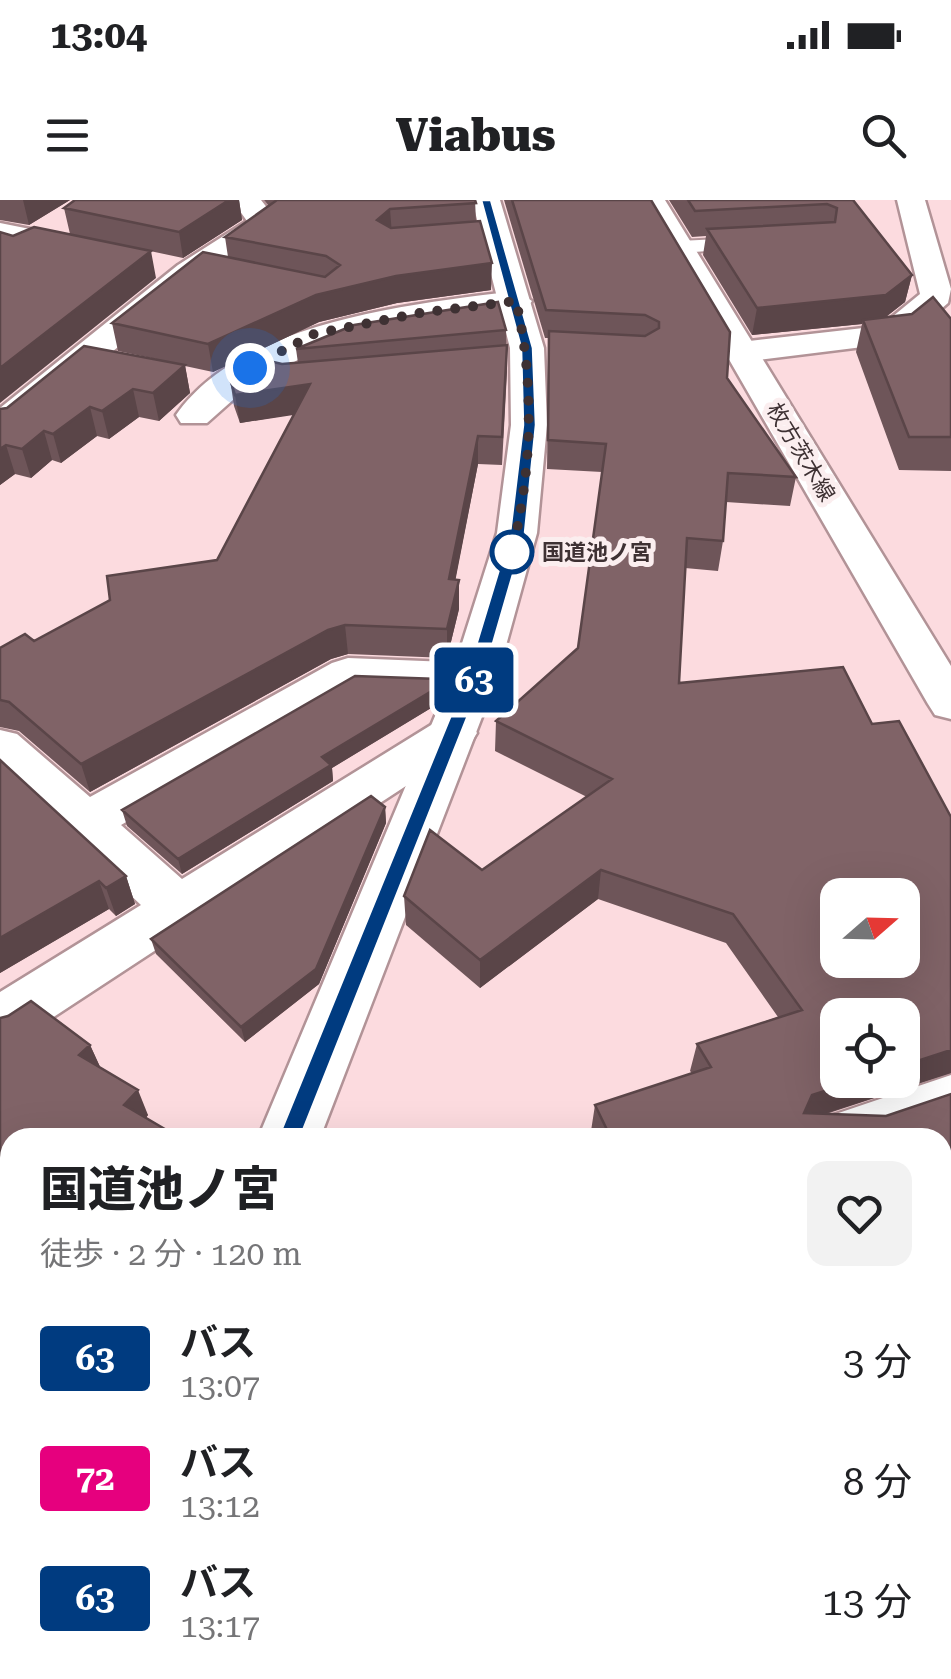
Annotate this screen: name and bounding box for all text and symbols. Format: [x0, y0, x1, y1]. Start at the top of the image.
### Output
text: 13:04 [50, 13, 147, 57]
icon: menu [40, 108, 95, 163]
icon: search [856, 108, 911, 163]
text: Viabus [395, 109, 556, 162]
your location [225, 343, 275, 393]
street label: 枚方茨木線 [762, 398, 840, 506]
marker: 国道池ノ宮 [491, 531, 533, 573]
place label: 国道池ノ宮 [542, 540, 652, 565]
line badge: 63 [429, 648, 519, 712]
text: 63 [454, 660, 494, 701]
north arrow [820, 878, 920, 978]
map controls [820, 878, 920, 1098]
button: locate [820, 998, 920, 1098]
button: heart [807, 1161, 912, 1266]
text: 国道池ノ宮 [40, 1162, 280, 1218]
text: 徒歩 · 2 分 · 120 m [40, 1235, 302, 1273]
text: バス [180, 1321, 256, 1365]
text: 63 [75, 1338, 115, 1379]
text: 3 分 [843, 1340, 912, 1384]
text: 13:07 [180, 1367, 260, 1405]
text: バス [180, 1441, 256, 1485]
text: 72 [75, 1458, 115, 1499]
text: 8 分 [843, 1460, 912, 1504]
text: 13:12 [180, 1487, 260, 1525]
text: バス [180, 1561, 256, 1605]
text: 63 [75, 1578, 115, 1619]
text: 13 分 [822, 1580, 912, 1624]
text: 13:17 [180, 1607, 260, 1645]

